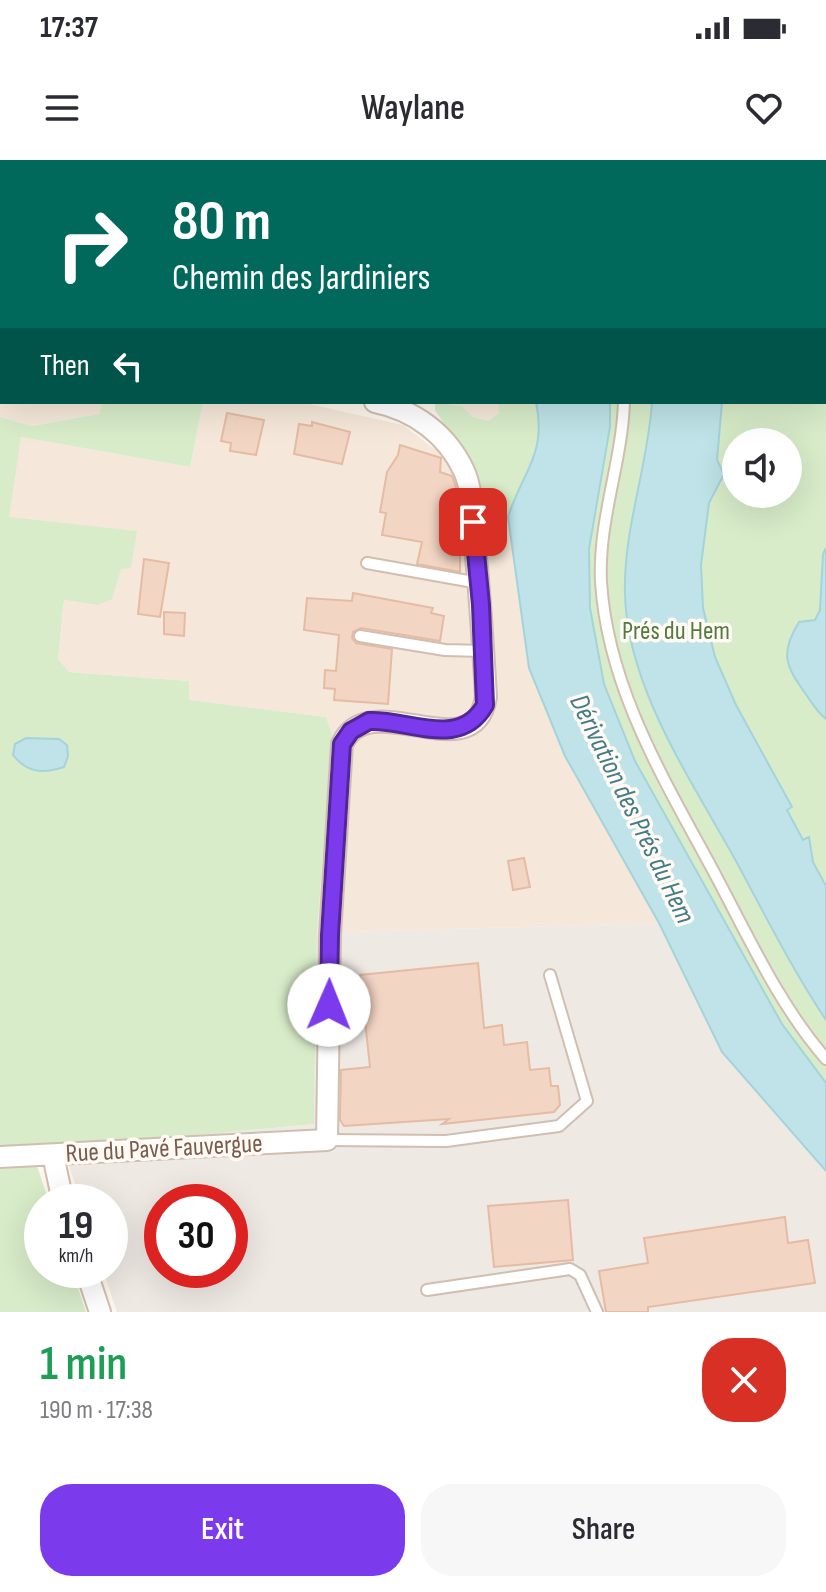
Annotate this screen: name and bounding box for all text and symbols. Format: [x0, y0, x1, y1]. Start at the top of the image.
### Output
text: 17:37 [40, 10, 98, 46]
icon: menu [40, 86, 84, 130]
icon: heart [742, 86, 786, 130]
text: Waylane [361, 87, 465, 130]
text: 80 m [172, 189, 271, 256]
icon: right [40, 192, 144, 296]
text: Chemin des Jardiniers [172, 257, 430, 300]
icon: left [106, 344, 150, 388]
text: Then [40, 348, 90, 384]
map controls [722, 428, 802, 508]
button: sound [722, 428, 802, 508]
pin [439, 488, 507, 556]
icon: arrive [451, 500, 495, 544]
park label: Prés du Hem [622, 616, 730, 647]
water label: Dérivation des Prés du Hem [562, 689, 702, 929]
position arrow [287, 963, 371, 1047]
street label: Rue du Pavé Fauvergue [65, 1128, 263, 1170]
speed limit sign: 30 [144, 1184, 248, 1288]
text: 19 [59, 1202, 93, 1250]
text: km/h [59, 1244, 93, 1268]
text: 1 min [40, 1336, 127, 1393]
button: close [702, 1338, 786, 1422]
text: 190 m · 17:38 [40, 1395, 153, 1426]
button: Exit [40, 1484, 405, 1576]
button: Share [421, 1484, 786, 1576]

